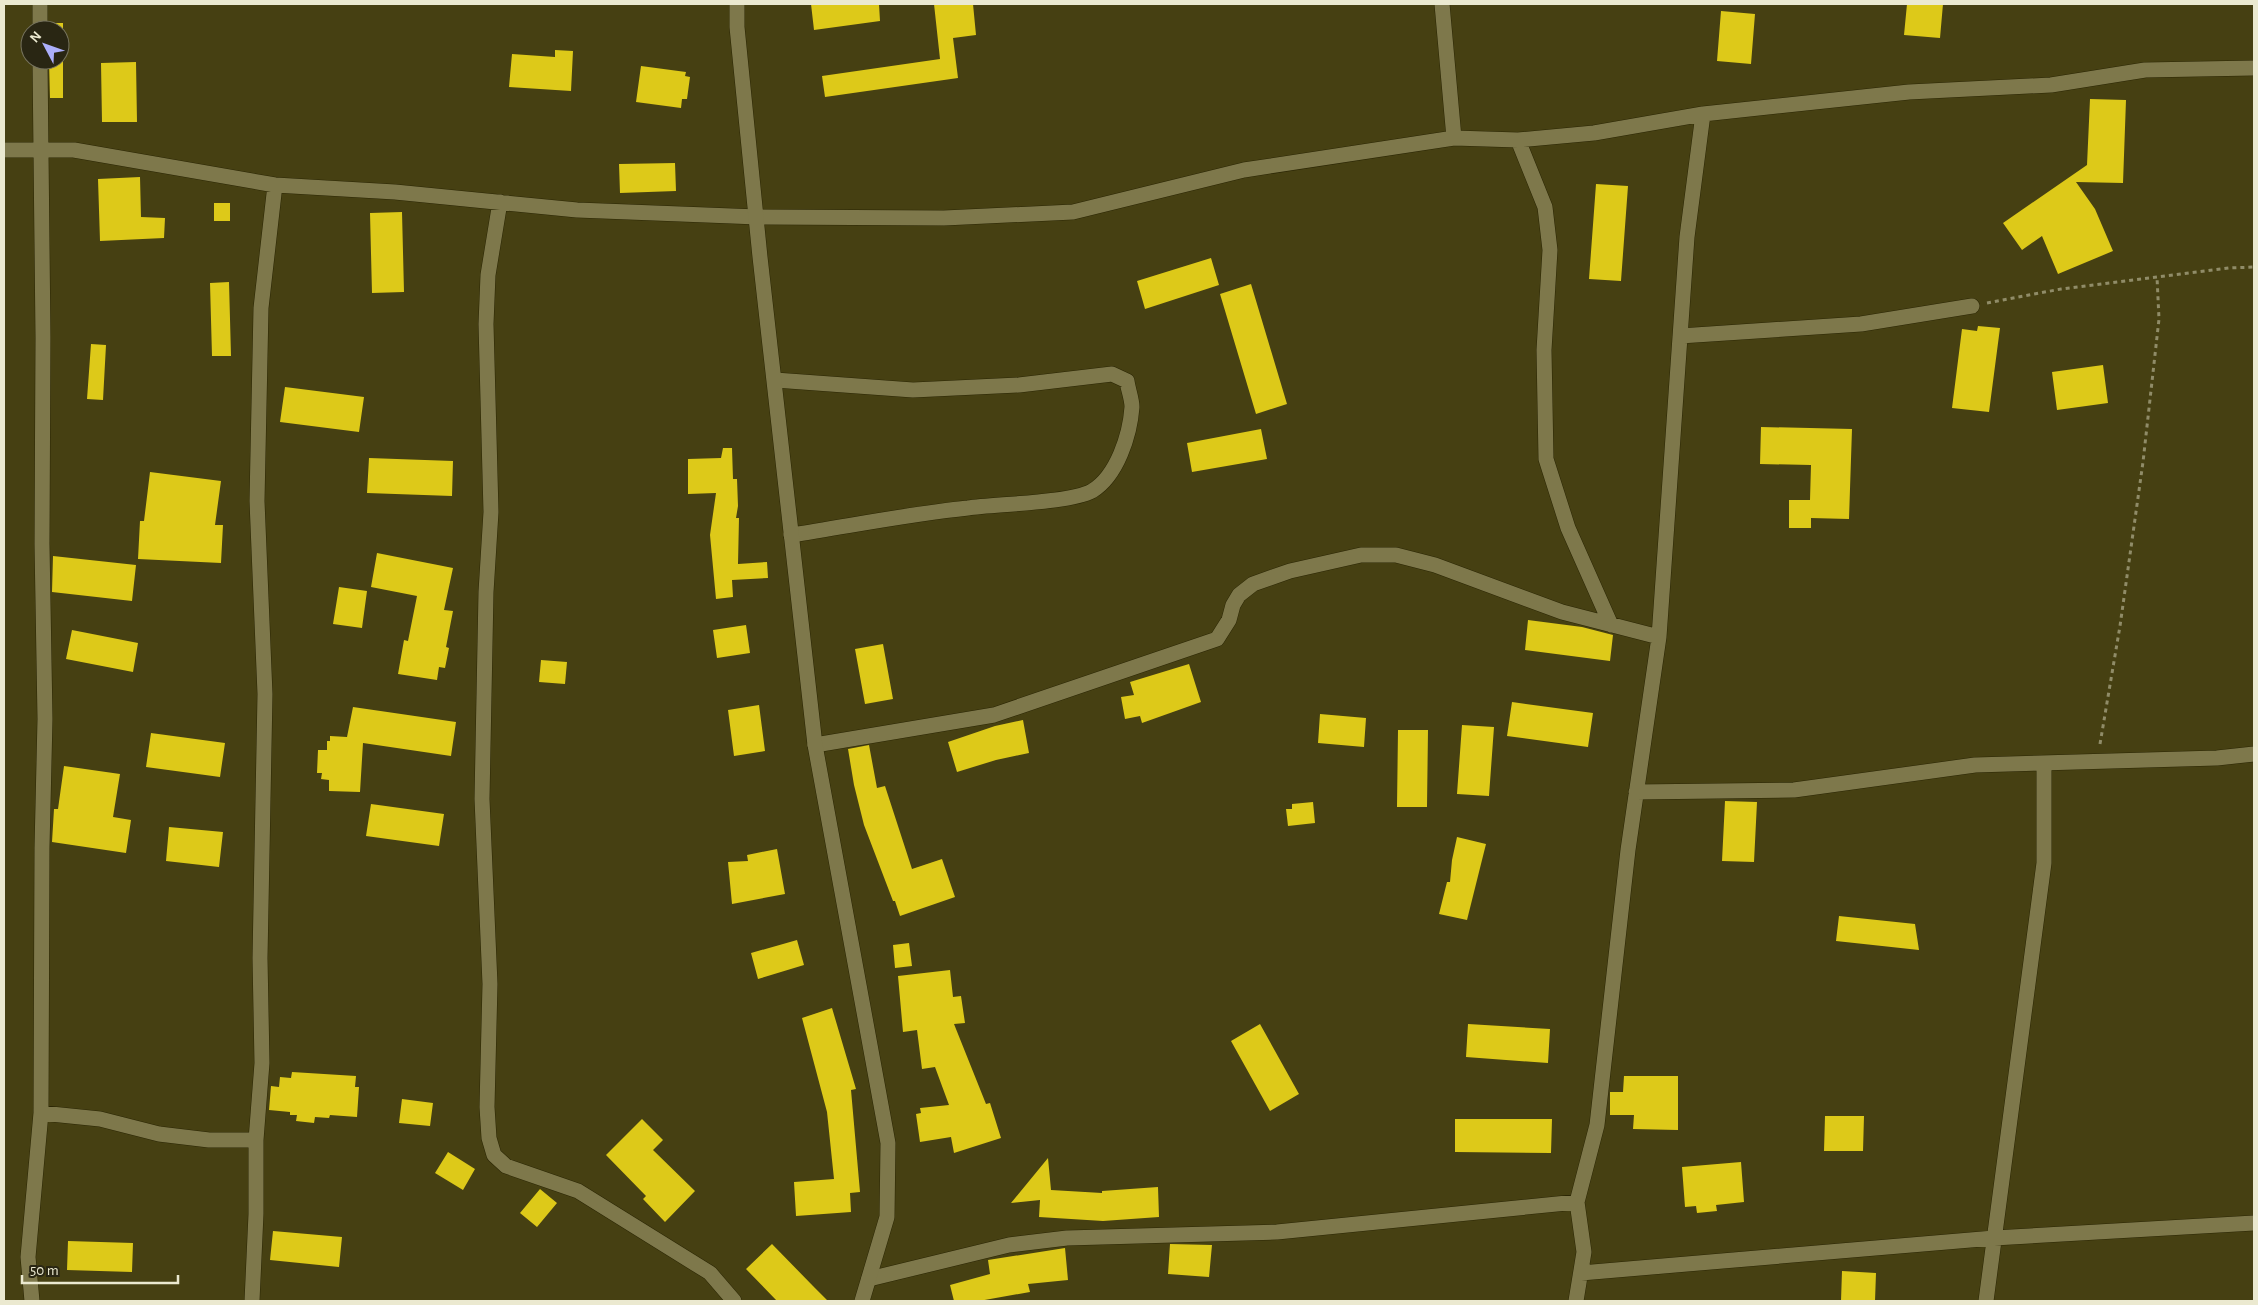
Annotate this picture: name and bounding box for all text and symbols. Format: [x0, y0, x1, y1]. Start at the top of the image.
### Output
north arrow [20, 20, 70, 70]
text: N [27, 29, 44, 45]
scale bar [22, 1252, 179, 1284]
text: 50 m [30, 1263, 59, 1278]

